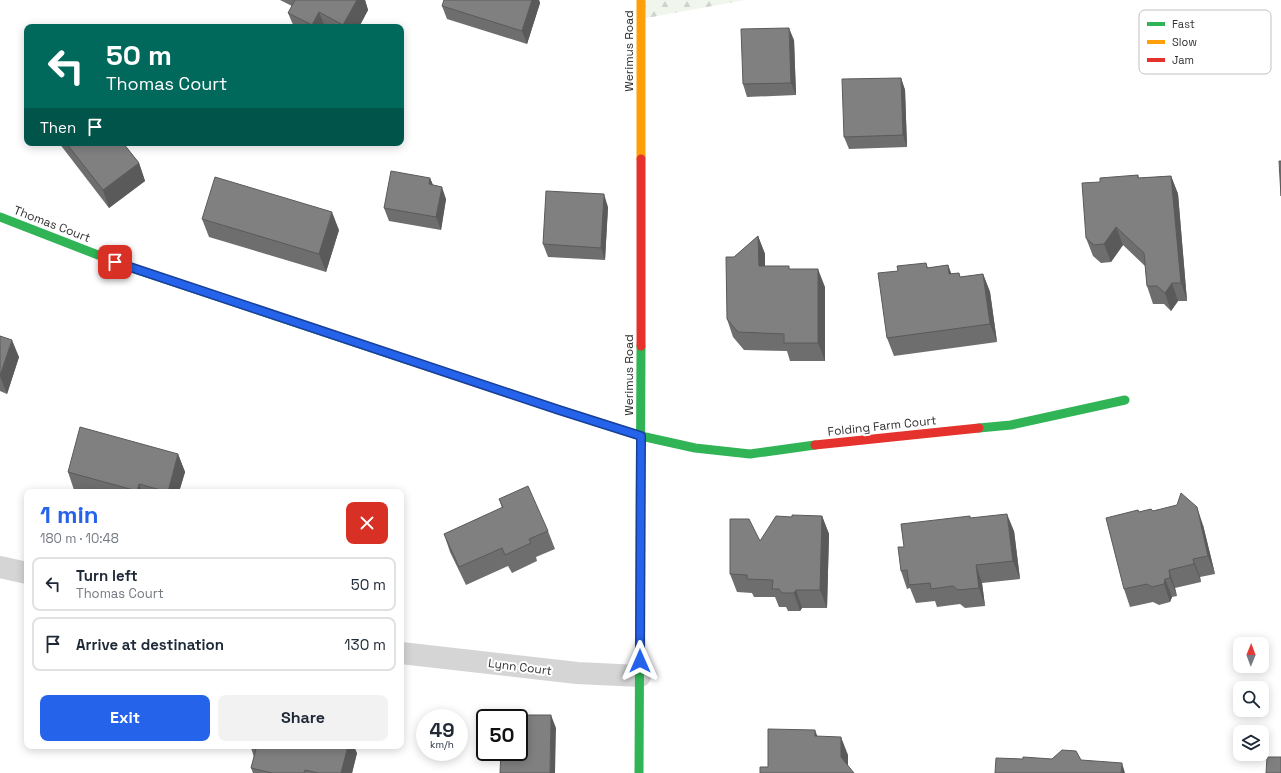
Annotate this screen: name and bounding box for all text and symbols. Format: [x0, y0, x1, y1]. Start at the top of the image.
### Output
street label: Werimus Road [621, 10, 637, 92]
legend [1139, 10, 1271, 74]
text: Fast [1172, 17, 1195, 31]
text: Slow [1172, 35, 1197, 49]
text: 50 m [106, 37, 172, 73]
icon: left [40, 40, 92, 92]
text: Jam [1172, 53, 1194, 67]
text: Thomas Court [106, 72, 227, 95]
icon: arrive [84, 116, 106, 138]
text: Then [40, 118, 76, 137]
street label: Thomas Court [11, 202, 93, 246]
pin [98, 245, 132, 279]
icon: arrive [104, 251, 126, 273]
street label: Werimus Road [621, 334, 637, 416]
street label: Folding Farm Court [827, 412, 937, 440]
text: 1 min [40, 499, 99, 530]
button: close [346, 502, 388, 544]
text: 180 m · 10:48 [40, 530, 119, 547]
text: Turn left [76, 566, 138, 585]
icon: left [42, 573, 64, 595]
text: 50 m [351, 575, 386, 594]
text: Thomas Court [76, 585, 164, 602]
icon: arrive [42, 633, 64, 655]
text: Arrive at destination [76, 635, 224, 654]
text: 130 m [344, 635, 386, 654]
north arrow [1233, 637, 1269, 673]
map controls [1233, 637, 1269, 761]
position arrow [619, 640, 661, 682]
street label: Lynn Court [487, 655, 553, 679]
button: search [1233, 681, 1269, 717]
button: Exit [40, 695, 210, 741]
button: Share [218, 695, 388, 741]
speed limit sign: 50 [476, 709, 528, 761]
text: 49 [429, 717, 455, 743]
button: layers [1233, 725, 1269, 761]
text: km/h [430, 738, 454, 751]

